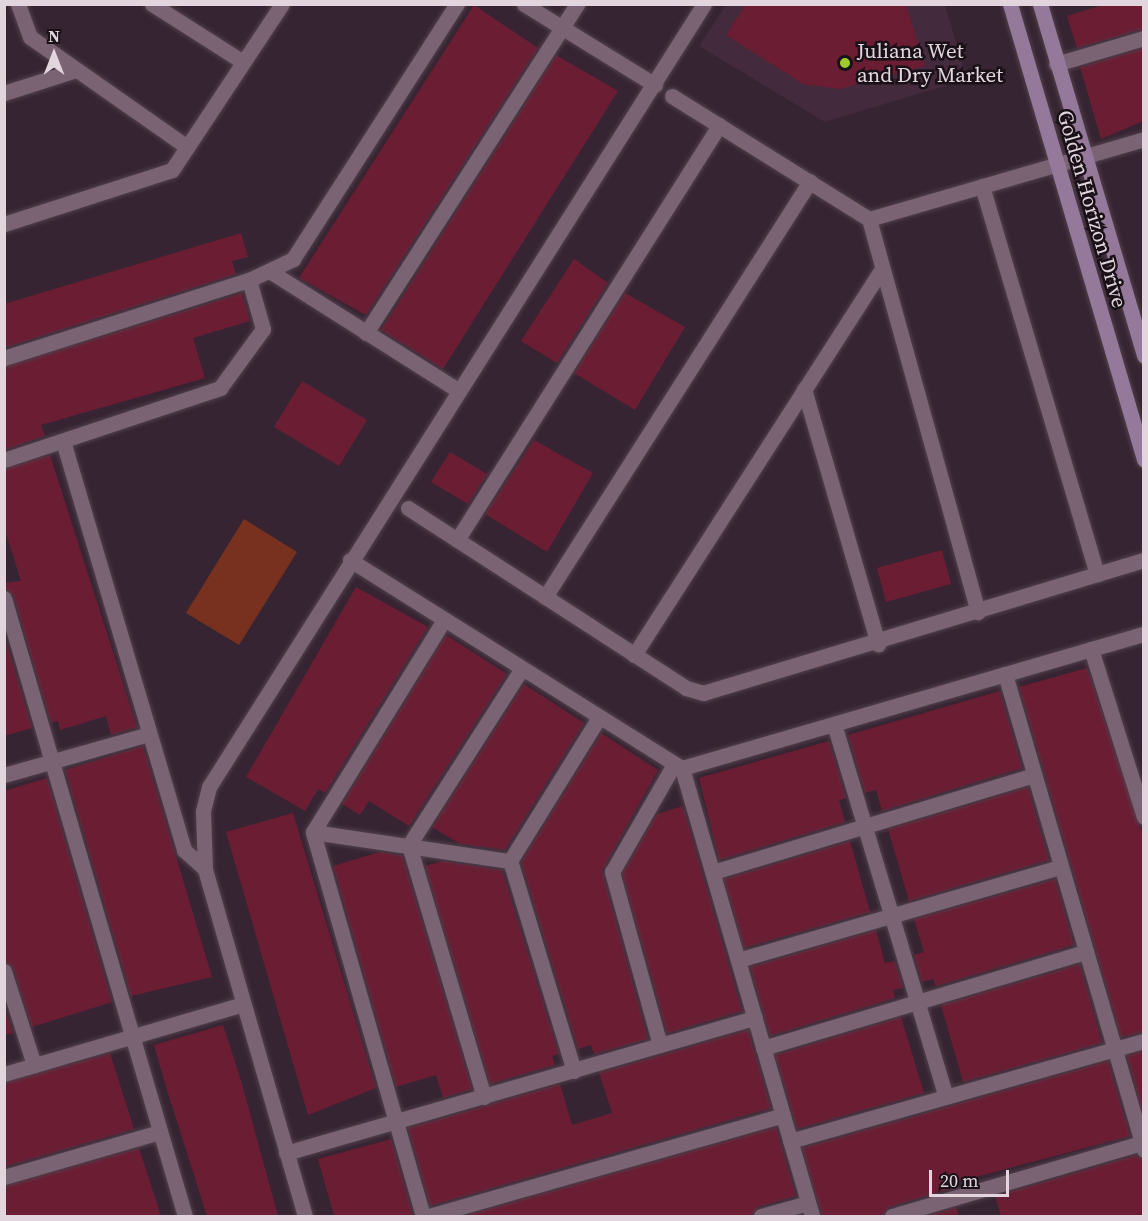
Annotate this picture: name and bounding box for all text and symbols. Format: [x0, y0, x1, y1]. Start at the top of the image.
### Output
north arrow [24, 24, 84, 84]
text: N [48, 25, 60, 47]
place label: Juliana Wet and Dry Market [857, 38, 1003, 88]
marker: Juliana Wet and Dry Market [838, 56, 852, 70]
street label: Golden Horizon Drive [1052, 107, 1132, 311]
scale bar [932, 1158, 1012, 1196]
text: 20 m [940, 1168, 978, 1193]

